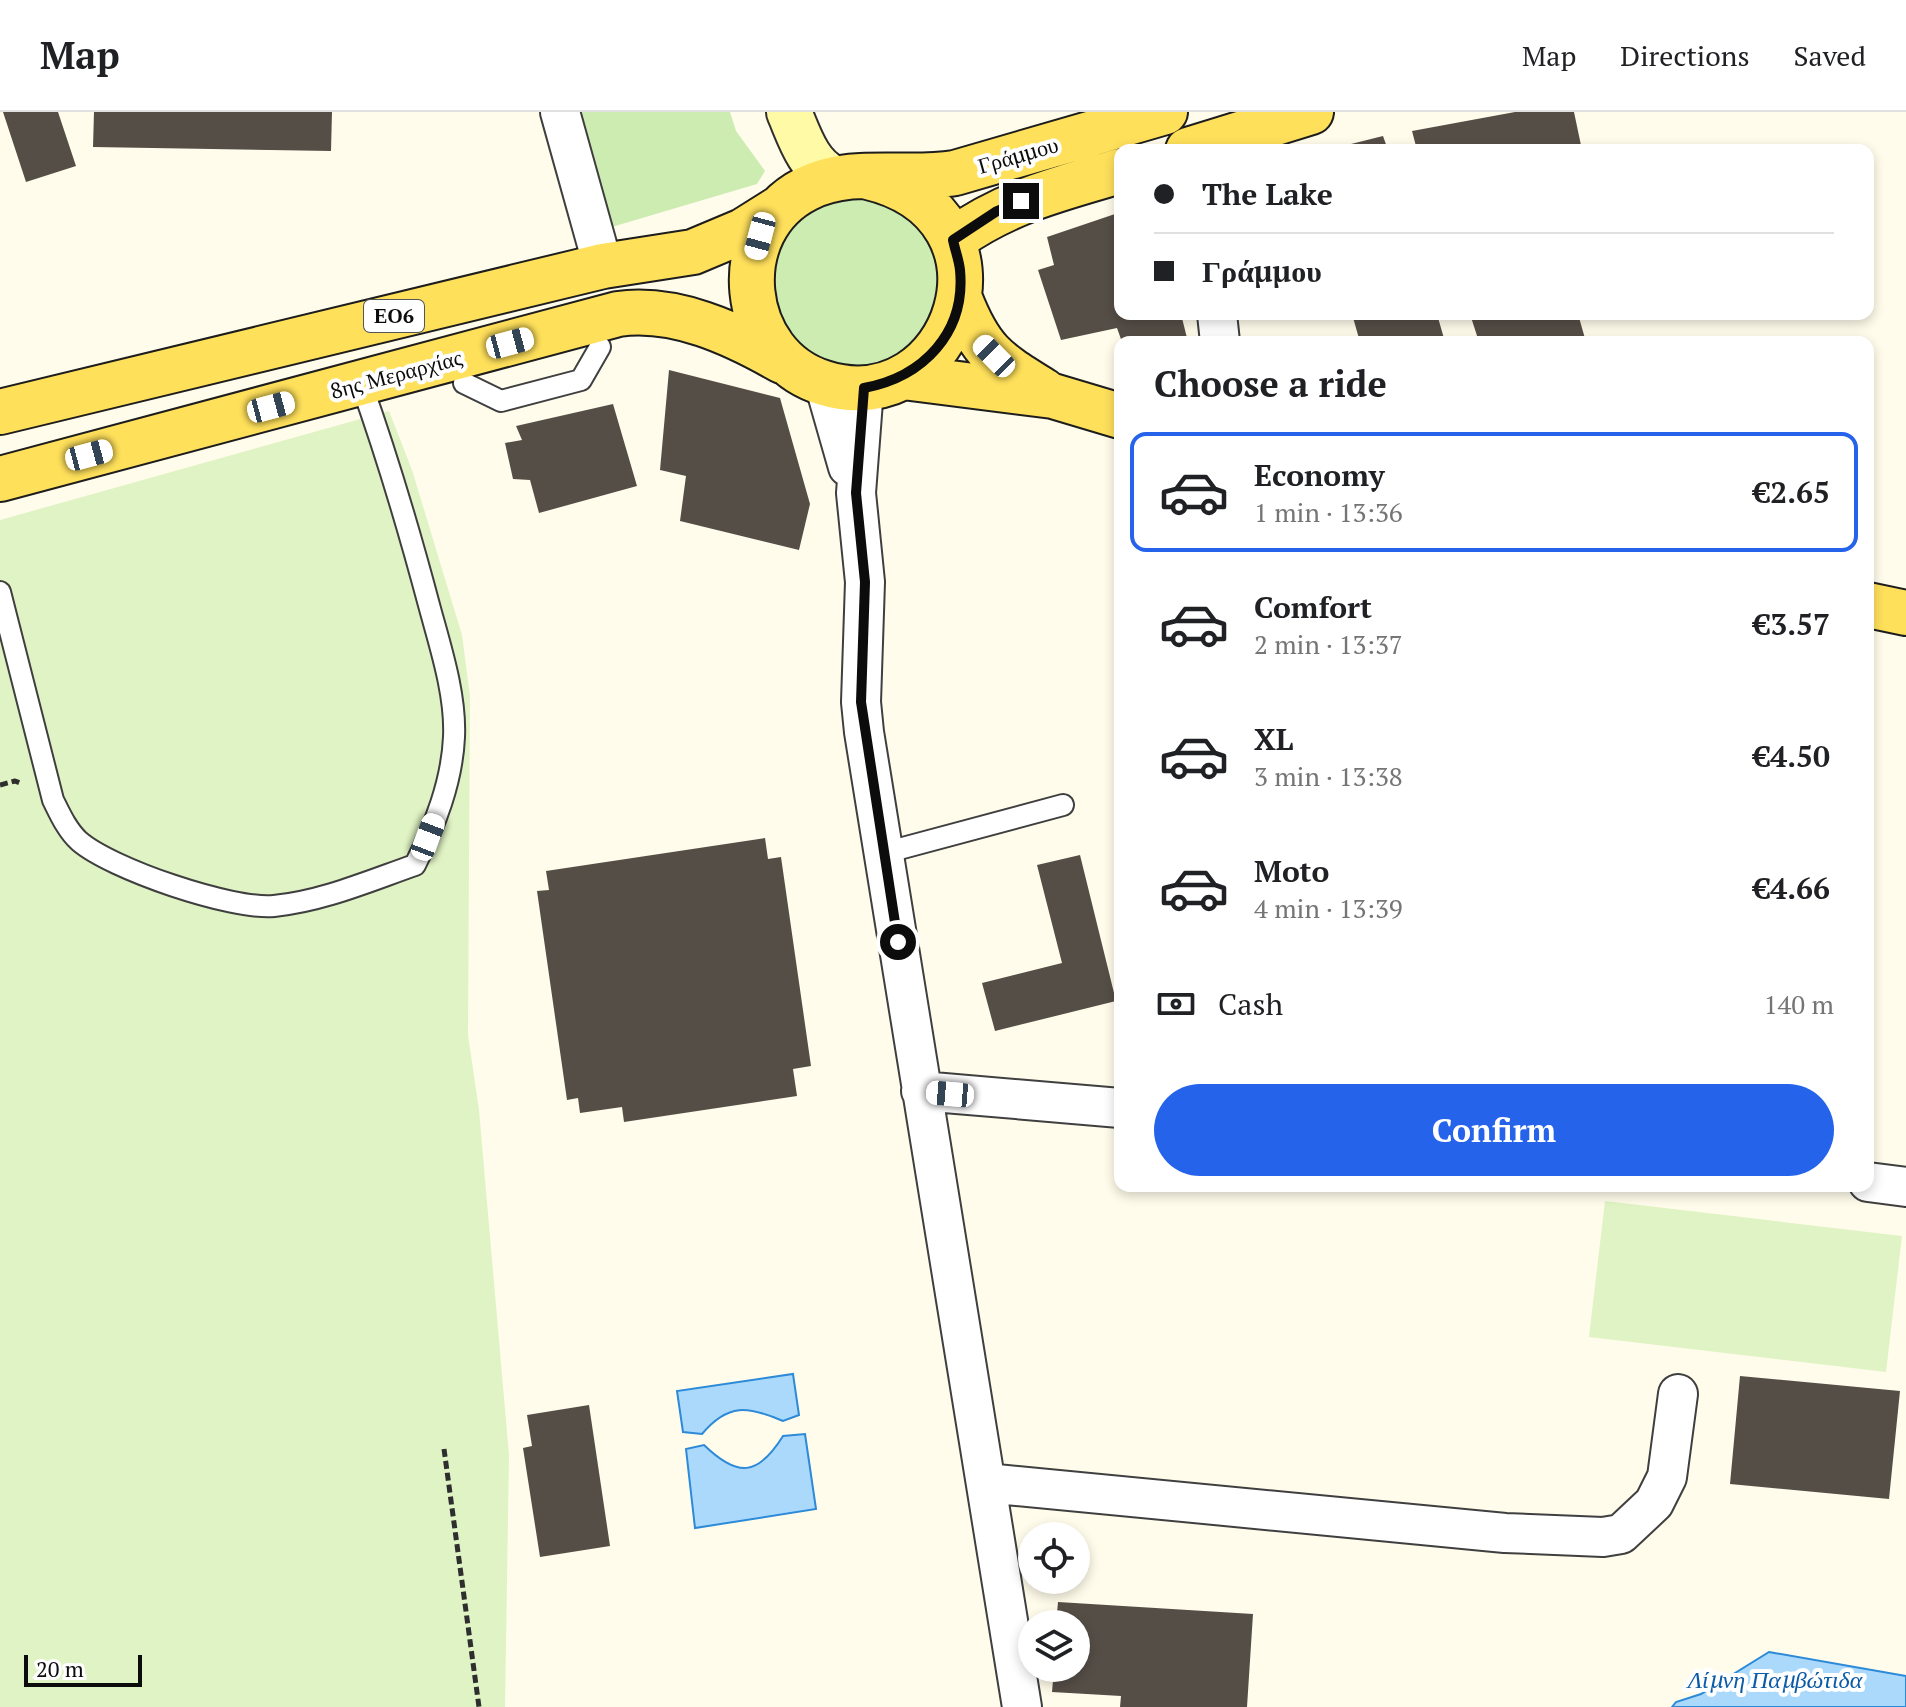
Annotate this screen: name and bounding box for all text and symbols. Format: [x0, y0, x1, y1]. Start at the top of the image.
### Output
text: Map [40, 30, 120, 80]
text: Map [1522, 37, 1576, 74]
text: Directions [1620, 37, 1750, 74]
text: Saved [1794, 37, 1866, 74]
street label: Γράμμου [974, 129, 1062, 180]
text: The Lake [1202, 174, 1333, 214]
route end [1003, 183, 1039, 219]
car [742, 210, 778, 262]
text: Γράμμου [1202, 251, 1322, 291]
road number: ΕΟ6 [364, 300, 424, 332]
car [484, 325, 536, 361]
car [969, 331, 1019, 381]
street label: 8ης Μεραρχίας [327, 342, 465, 405]
text: Choose a ride [1154, 360, 1387, 407]
car [245, 389, 297, 425]
car [63, 437, 115, 473]
text: Economy [1254, 455, 1385, 495]
icon: car [1158, 456, 1230, 528]
text: €2.65 [1753, 472, 1830, 512]
text: 1 min · 13:36 [1254, 495, 1403, 529]
text: Comfort [1254, 587, 1372, 627]
icon: car [1158, 588, 1230, 660]
text: €3.57 [1753, 604, 1830, 644]
text: 2 min · 13:37 [1254, 627, 1403, 661]
text: XL [1254, 719, 1293, 759]
icon: car [1158, 720, 1230, 792]
text: €4.50 [1753, 736, 1830, 776]
text: 3 min · 13:38 [1254, 759, 1403, 793]
car [408, 810, 448, 864]
text: Moto [1254, 851, 1329, 891]
icon: car [1158, 852, 1230, 924]
text: €4.66 [1753, 868, 1830, 908]
text: 4 min · 13:39 [1254, 891, 1403, 925]
route start [880, 924, 916, 960]
icon: cash [1154, 982, 1198, 1026]
text: Cash [1218, 984, 1283, 1024]
text: 140 m [1764, 987, 1834, 1021]
car [925, 1080, 975, 1108]
button: Confirm [1154, 1084, 1834, 1176]
map controls [1018, 1522, 1090, 1682]
button: locate [1018, 1522, 1090, 1594]
button: layers [1018, 1610, 1090, 1682]
scale bar [24, 1651, 142, 1687]
text: 20 m [36, 1654, 84, 1683]
water label: Λίμνη Παμβώτιδα [1686, 1663, 1863, 1695]

